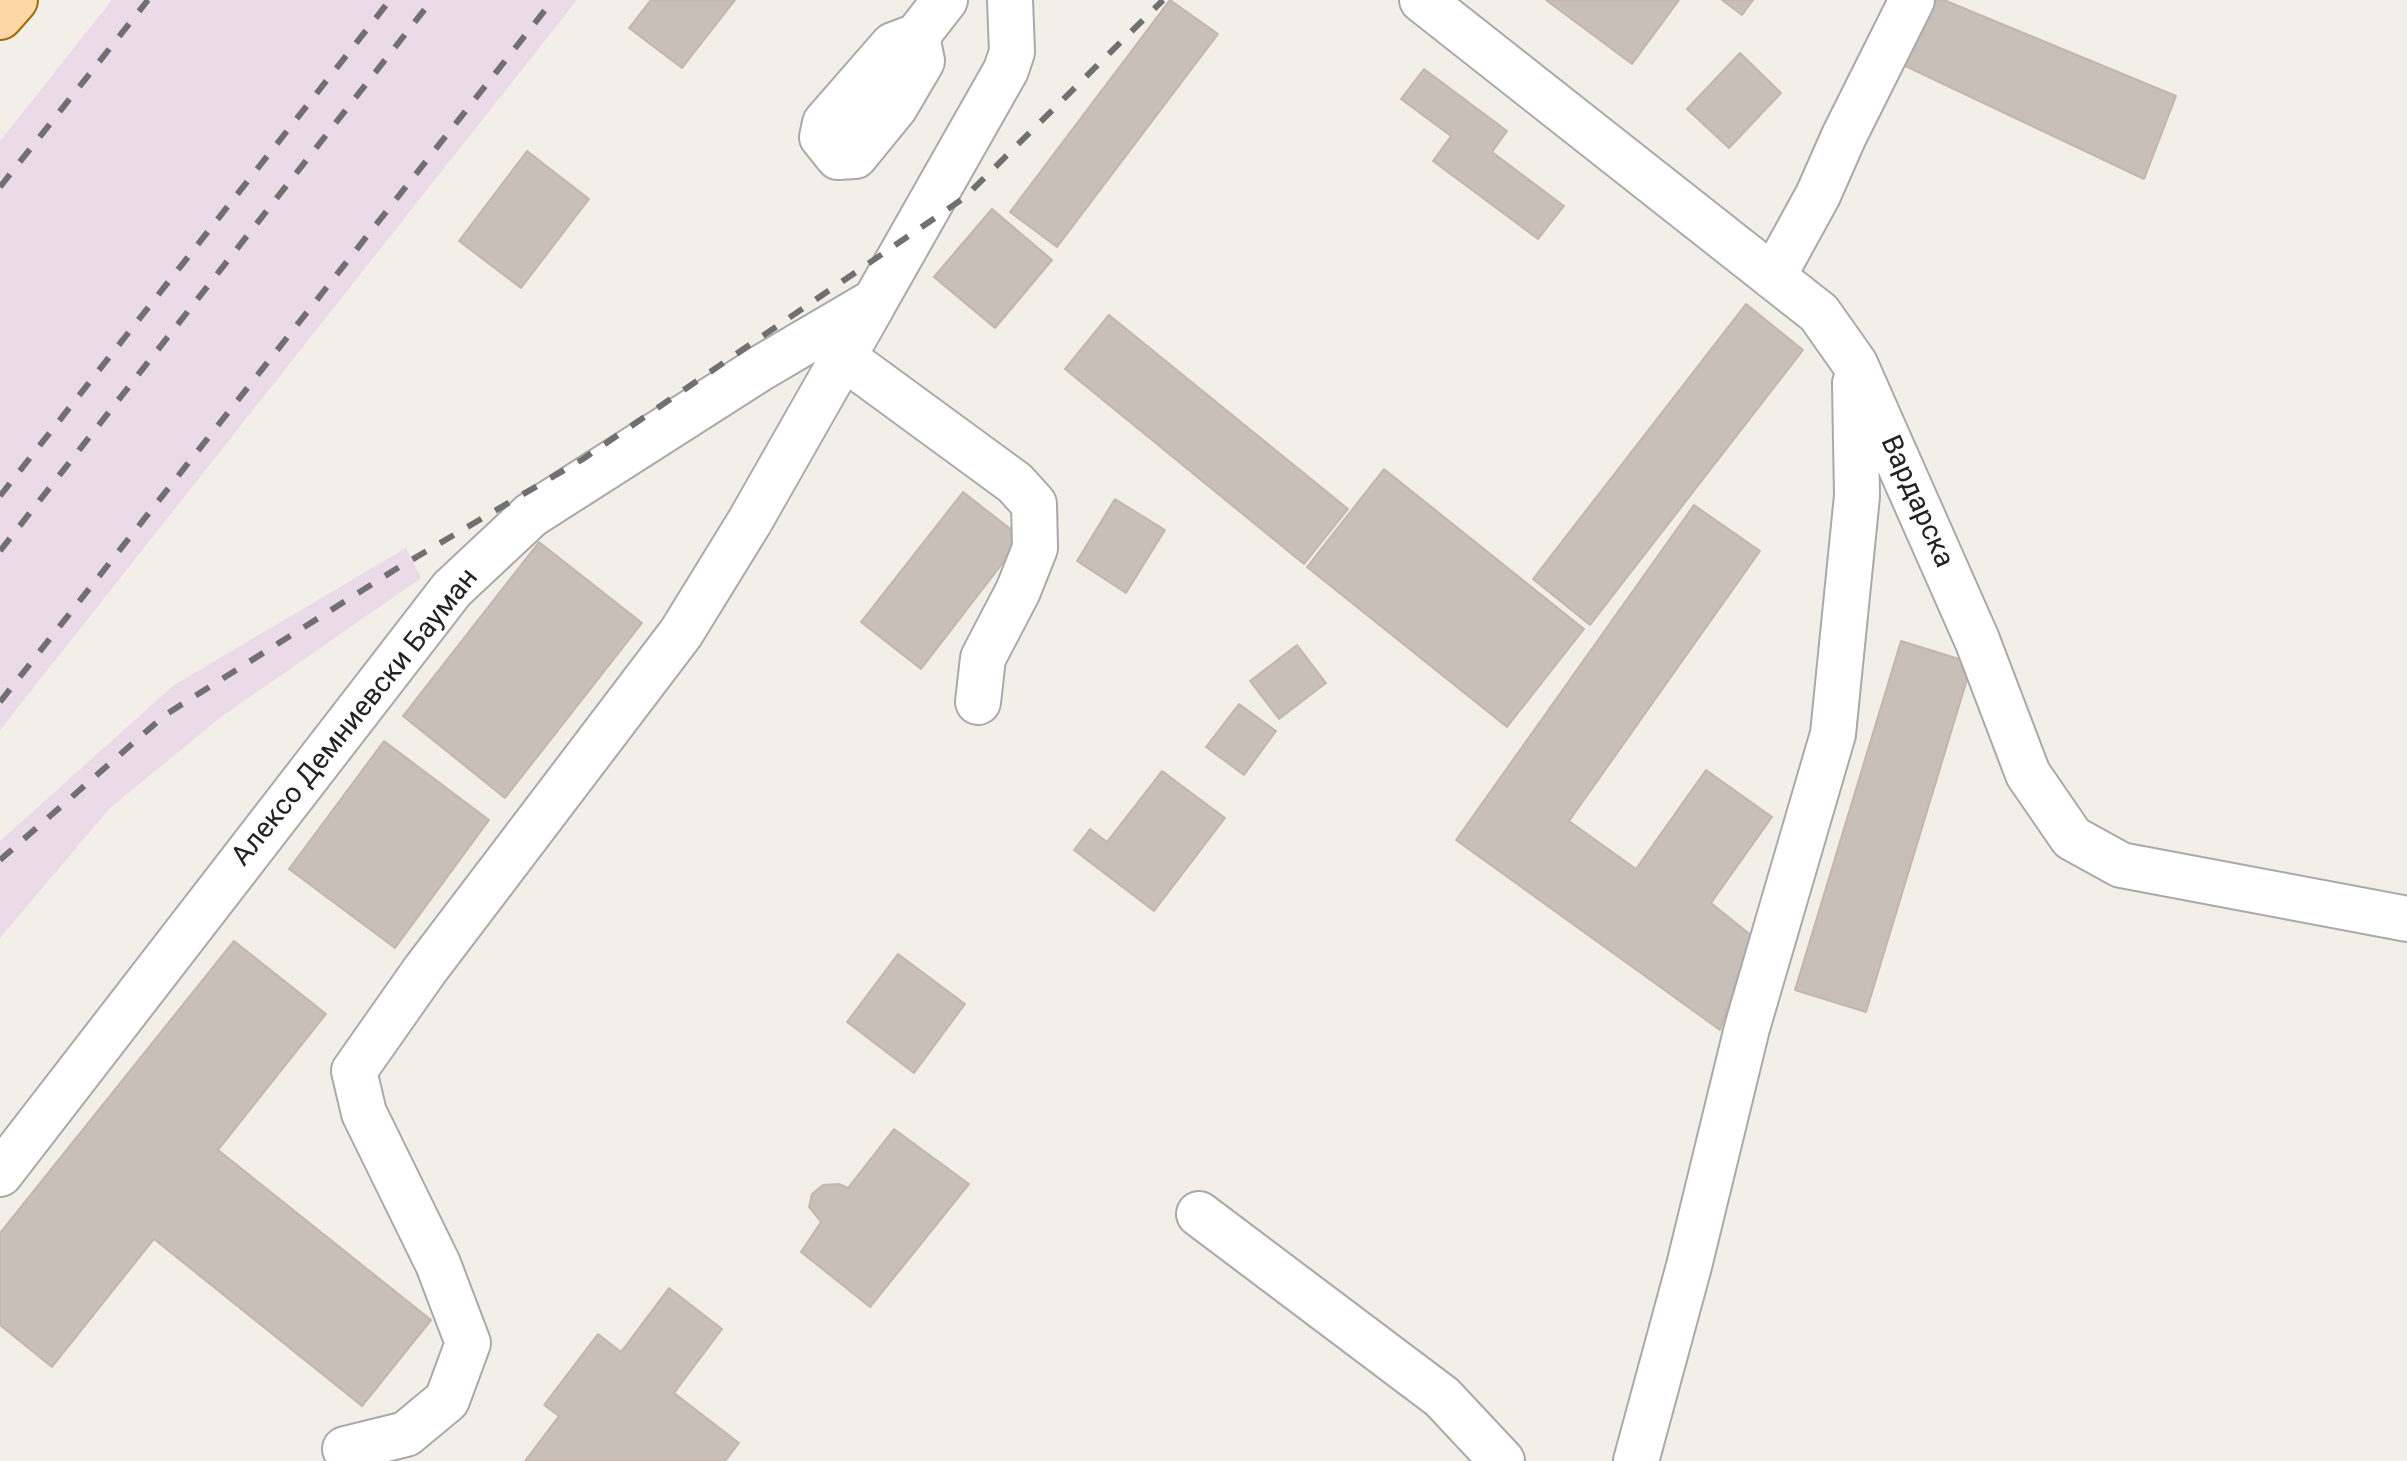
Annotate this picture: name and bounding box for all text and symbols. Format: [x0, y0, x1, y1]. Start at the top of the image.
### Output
street label: Вардарска [1872, 431, 1960, 573]
street label: Алексо Демниевски Бауман [226, 563, 486, 873]

